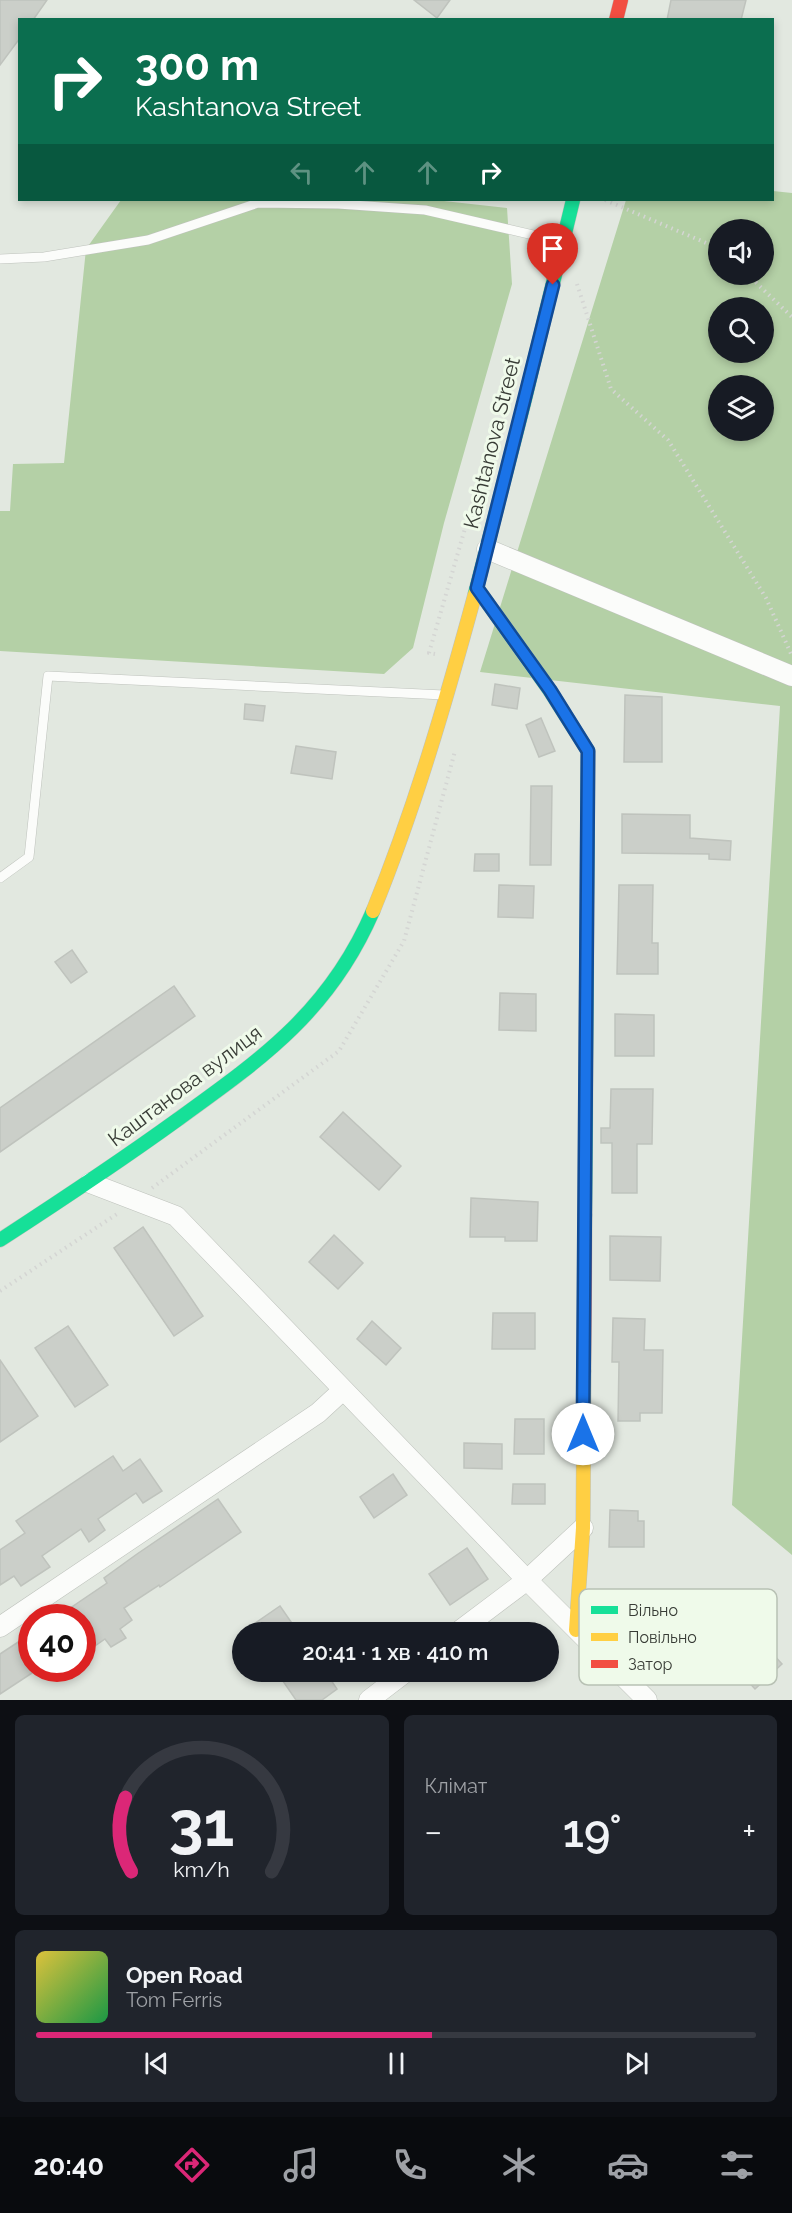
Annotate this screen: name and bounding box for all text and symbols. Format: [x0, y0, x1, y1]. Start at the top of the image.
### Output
text: 300 m [135, 41, 259, 90]
icon: right [36, 42, 114, 120]
text: Kashtanova Street [135, 91, 361, 122]
icon: left [285, 156, 318, 189]
icon: ahead [348, 156, 381, 189]
icon: ahead [411, 156, 444, 189]
icon: right [474, 156, 507, 189]
map controls [708, 219, 774, 441]
button: sound [708, 219, 774, 285]
pin [527, 223, 578, 285]
icon: arrive [536, 232, 569, 265]
button: search [708, 297, 774, 363]
street label: Kashtanova Street [458, 354, 525, 531]
button: layers [708, 375, 774, 441]
street label: Каштанова вулиця [103, 1020, 266, 1151]
position arrow [551, 1402, 615, 1466]
legend [579, 1589, 777, 1685]
text: Вільно [628, 1601, 678, 1620]
speed limit sign: 40 [18, 1604, 96, 1682]
text: Повільно [628, 1628, 697, 1647]
text: 20:41 · 1 хв · 410 m [303, 1639, 488, 1665]
text: Затор [628, 1655, 672, 1674]
text: Клімат [425, 1774, 487, 1798]
text: 31 [169, 1787, 235, 1861]
text: 19° [563, 1805, 622, 1858]
text: − [425, 1812, 442, 1851]
text: + [742, 1812, 756, 1851]
text: km/h [173, 1857, 230, 1882]
text: Open Road [126, 1962, 243, 1988]
text: Tom Ferris [126, 1988, 222, 2012]
icon: previous [140, 2047, 173, 2080]
icon: pause [380, 2047, 413, 2080]
icon: next [620, 2047, 653, 2080]
icon: directions [171, 2144, 213, 2186]
icon: music [280, 2144, 322, 2186]
icon: phone [389, 2144, 431, 2186]
icon: climate [498, 2144, 540, 2186]
icon: car [607, 2144, 649, 2186]
icon: filters [716, 2144, 758, 2186]
text: 20:40 [34, 2150, 104, 2181]

